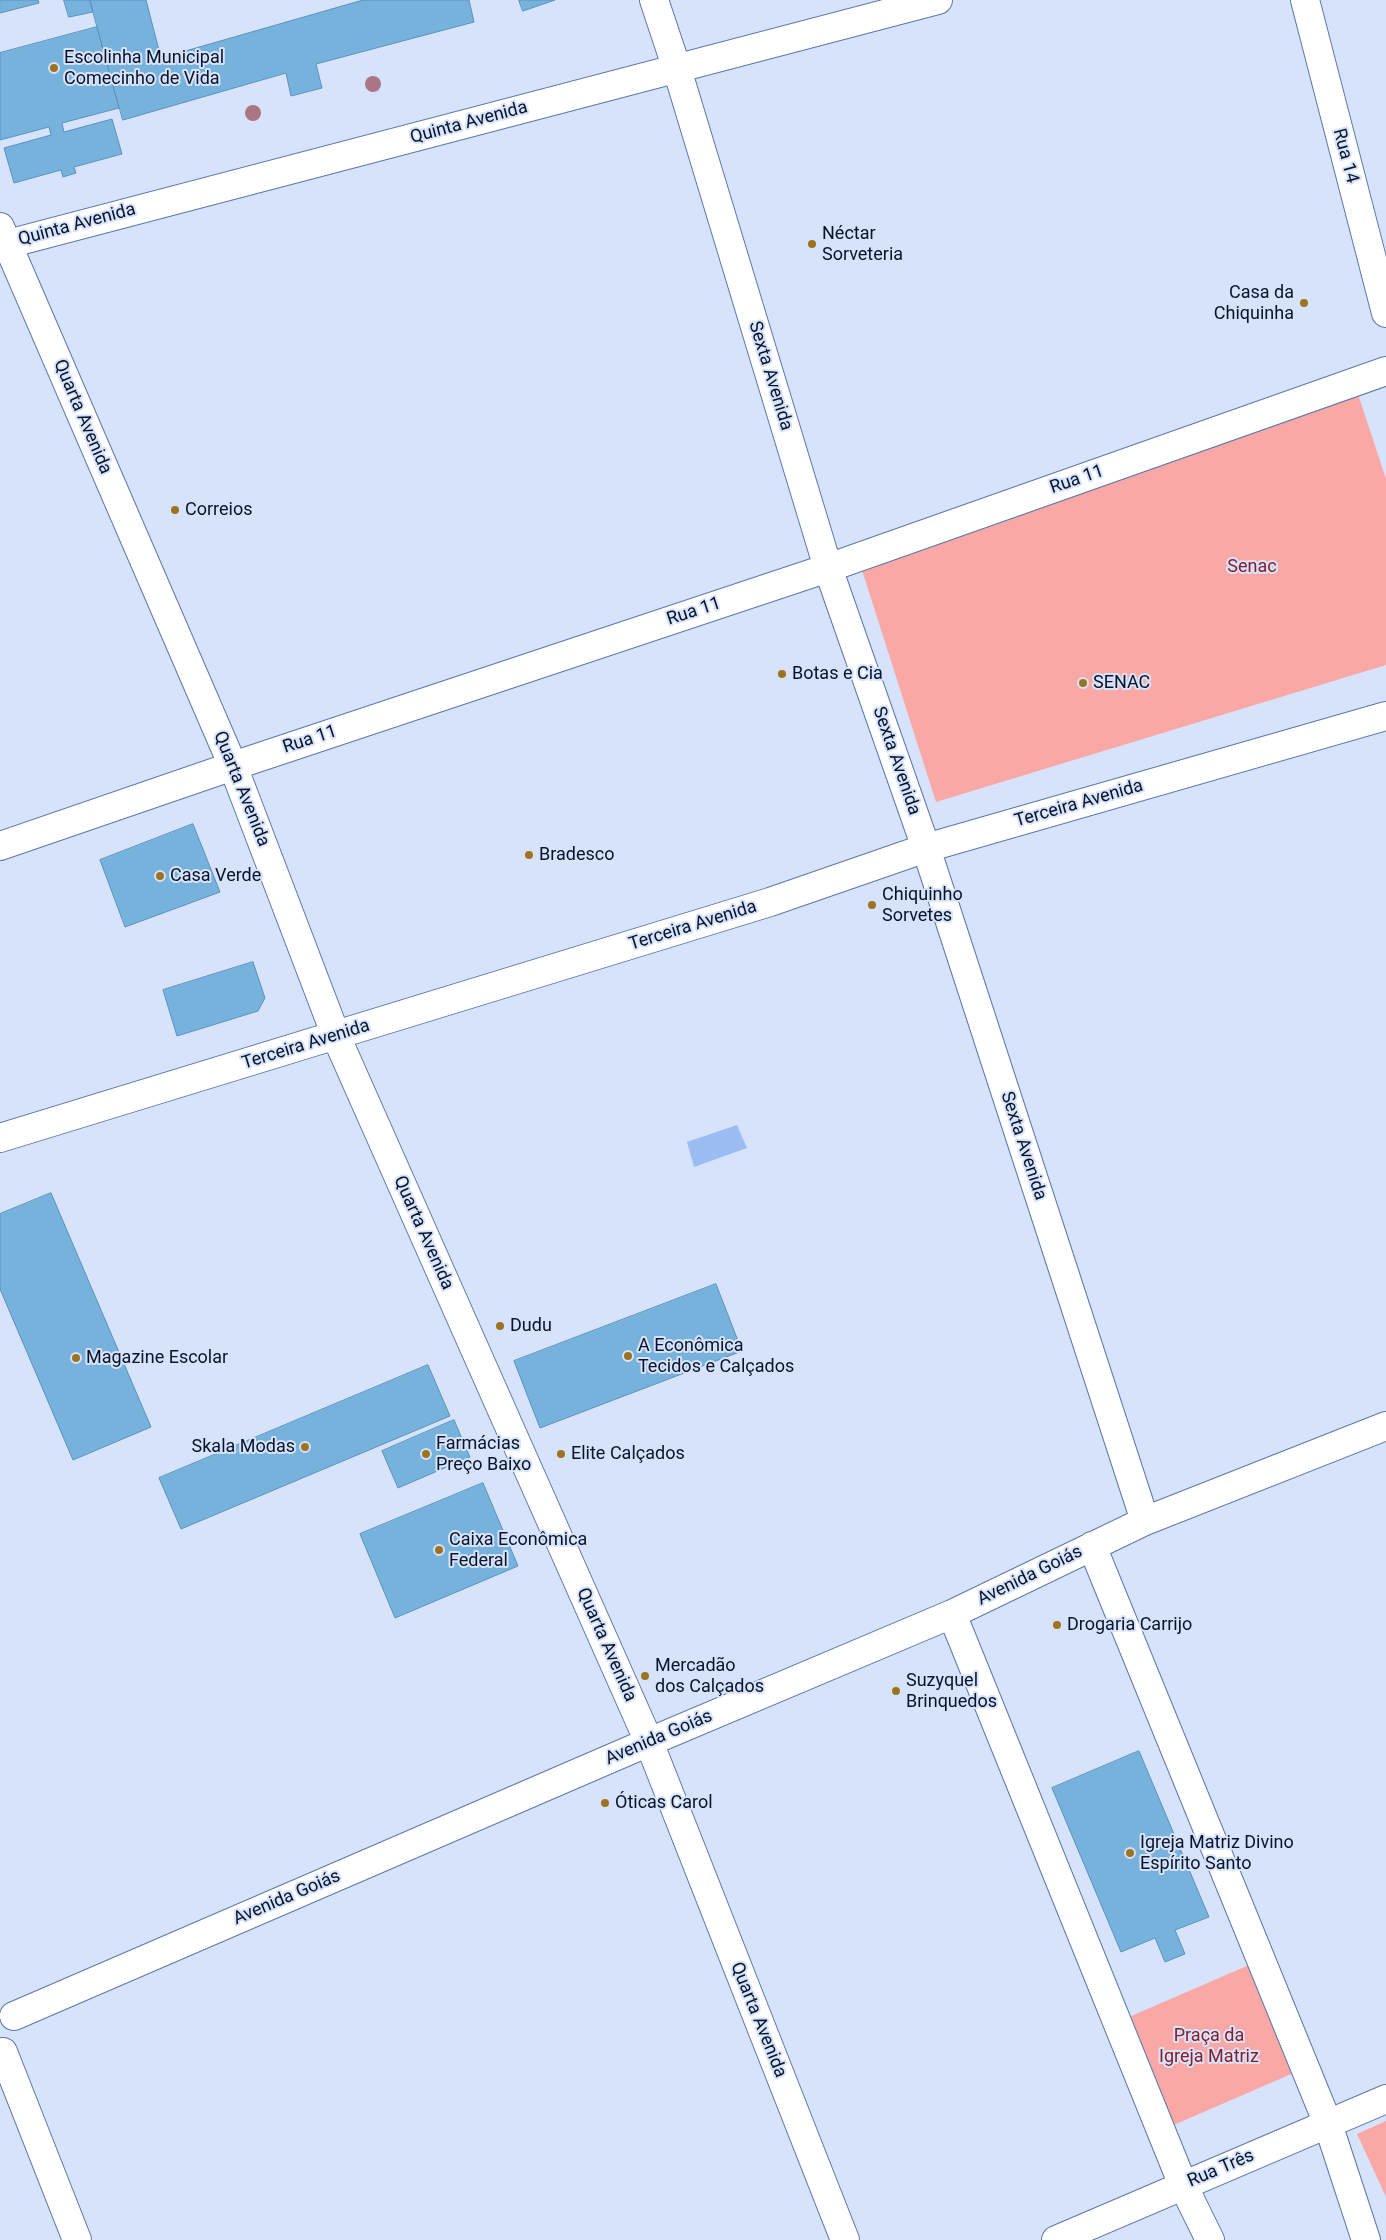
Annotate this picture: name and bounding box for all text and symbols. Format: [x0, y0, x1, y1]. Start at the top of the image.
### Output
place label: Escolinha Municipal Comecinho de Vida [64, 47, 224, 90]
marker: Escolinha Municipal Comecinho de Vida [48, 62, 60, 74]
street label: Quinta Avenida [408, 97, 530, 149]
street label: Rua 14 [1327, 126, 1363, 186]
street label: Quinta Avenida [16, 199, 138, 251]
place label: Néctar Sorveteria [822, 223, 903, 266]
marker: Néctar Sorveteria [806, 238, 818, 250]
place label: Casa da Chiquinha [1214, 282, 1294, 324]
marker: Casa da Chiquinha [1298, 297, 1310, 309]
street label: Sexta Avenida [743, 319, 797, 433]
street label: Quarta Avenida [48, 356, 116, 478]
street label: Rua 11 [1047, 461, 1107, 499]
place label: Correios [185, 499, 252, 521]
marker: Correios [169, 504, 181, 516]
park label: Senac [1227, 556, 1277, 578]
street label: Rua 11 [664, 593, 724, 631]
place label: Botas e Cia [792, 663, 883, 685]
marker: Botas e Cia [776, 668, 788, 680]
place label: SENAC [1093, 672, 1150, 694]
marker: SENAC [1077, 677, 1089, 689]
street label: Sexta Avenida [867, 704, 925, 818]
street label: Rua 11 [280, 721, 340, 759]
street label: Quarta Avenida [208, 728, 274, 850]
street label: Terceira Avenida [1012, 775, 1146, 833]
place label: Bradesco [539, 844, 614, 866]
marker: Bradesco [523, 849, 535, 861]
place label: Casa Verde [170, 865, 261, 887]
marker: Casa Verde [154, 870, 166, 882]
place label: Chiquinho Sorvetes [882, 884, 963, 926]
street label: Terceira Avenida [627, 896, 759, 956]
marker: Chiquinho Sorvetes [866, 899, 878, 911]
street label: Terceira Avenida [240, 1015, 372, 1075]
street label: Sexta Avenida [995, 1089, 1051, 1203]
street label: Quarta Avenida [388, 1173, 458, 1293]
place label: Dudu [510, 1315, 552, 1337]
marker: Dudu [494, 1320, 506, 1332]
place label: A Econômica Tecidos e Calçados [638, 1335, 794, 1378]
place label: Magazine Escolar [86, 1347, 228, 1369]
marker: A Econômica Tecidos e Calçados [622, 1350, 634, 1362]
marker: Magazine Escolar [70, 1352, 82, 1364]
place label: Farmácias Preço Baixo [436, 1433, 531, 1476]
place label: Skala Modas [192, 1436, 295, 1458]
marker: Skala Modas [299, 1441, 311, 1453]
place label: Elite Calçados [571, 1443, 685, 1465]
marker: Farmácias Preço Baixo [420, 1448, 432, 1460]
marker: Elite Calçados [555, 1448, 567, 1460]
place label: Caixa Econômica Federal [449, 1529, 587, 1572]
street label: Avenida Goiás [974, 1541, 1086, 1611]
marker: Caixa Econômica Federal [433, 1544, 445, 1556]
street label: Quarta Avenida [571, 1585, 641, 1705]
place label: Drogaria Carrijo [1067, 1614, 1192, 1636]
marker: Drogaria Carrijo [1051, 1619, 1063, 1631]
place label: Mercadão dos Calçados [655, 1655, 764, 1698]
marker: Mercadão dos Calçados [639, 1670, 651, 1682]
place label: Suzyquel Brinquedos [906, 1670, 997, 1712]
marker: Suzyquel Brinquedos [890, 1685, 902, 1697]
street label: Avenida Goiás [602, 1706, 716, 1770]
place label: Óticas Carol [615, 1792, 713, 1814]
marker: Óticas Carol [599, 1797, 611, 1809]
place label: Igreja Matriz Divino Espírito Santo [1140, 1832, 1294, 1875]
marker: Igreja Matriz Divino Espírito Santo [1124, 1847, 1136, 1859]
street label: Avenida Goiás [230, 1866, 344, 1930]
street label: Quarta Avenida [725, 1959, 791, 2081]
park label: Praça da Igreja Matriz [1159, 2025, 1259, 2068]
street label: Rua Três [1185, 2145, 1257, 2193]

